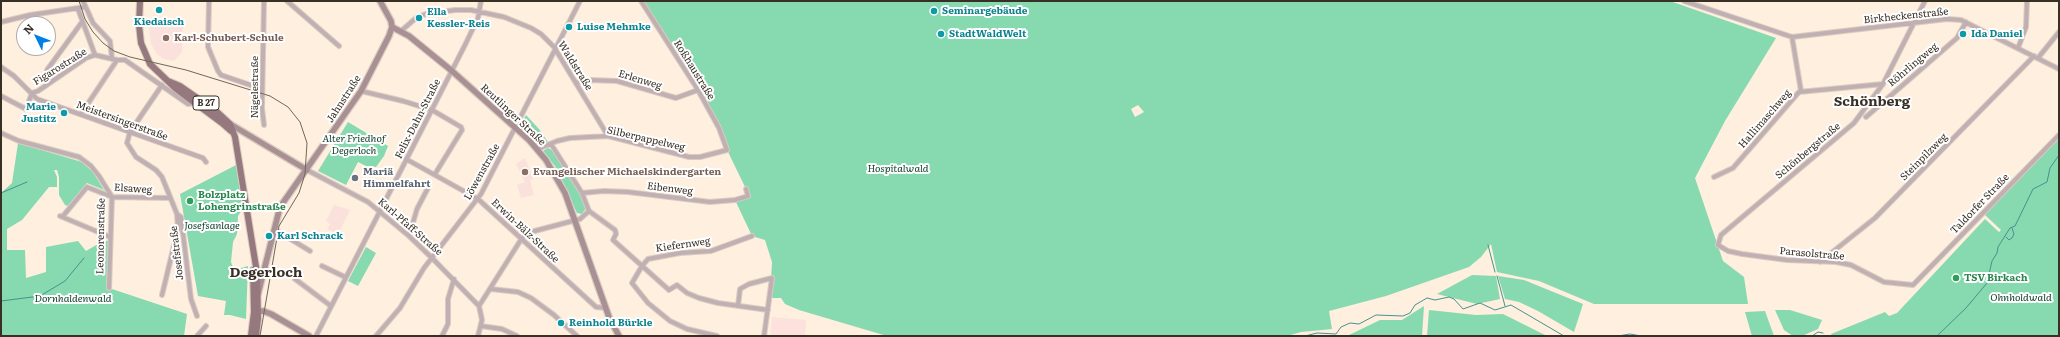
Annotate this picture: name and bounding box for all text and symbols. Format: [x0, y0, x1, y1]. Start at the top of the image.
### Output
marker: Kiedaisch [154, 5, 164, 15]
place label: Seminargebäude [942, 5, 1028, 17]
place label: Ella Kessler-Reis [427, 6, 490, 30]
marker: Seminargebäude [929, 6, 939, 16]
street label: Birkheckenstraße [1863, 6, 1949, 26]
marker: Ella Kessler-Reis [414, 13, 424, 23]
north arrow [16, 16, 56, 56]
place label: Kiedaisch [134, 16, 184, 28]
text: N [19, 20, 37, 37]
place label: Luise Mehmke [577, 21, 651, 33]
marker: Luise Mehmke [564, 22, 574, 32]
place label: StadtWaldWelt [949, 28, 1026, 40]
place label: Ida Daniel [1971, 28, 2023, 40]
marker: StadtWaldWelt [936, 29, 946, 39]
marker: Ida Daniel [1958, 29, 1968, 39]
place label: Karl-Schubert-Schule [174, 32, 284, 44]
marker: Karl-Schubert-Schule [161, 33, 171, 43]
street label: Roßhaustraße [671, 38, 717, 102]
street label: Waldstraße [555, 39, 595, 93]
street label: Röhrlingweg [1885, 41, 1941, 89]
street label: Figarostraße [31, 46, 89, 88]
street label: Nägelestraße [249, 56, 261, 118]
street label: Erlenweg [617, 68, 663, 92]
street label: Jahnstraße [324, 73, 364, 125]
street label: Felix-Dahn-Straße [393, 77, 443, 161]
street label: Reutlinger Straße [478, 82, 548, 148]
street label: Hallimaschweg [1736, 87, 1794, 151]
district label: Schönberg [1834, 94, 1910, 110]
road number: B 27 [193, 96, 219, 110]
street label: Meistersingerstraße [75, 99, 169, 143]
place label: Marie Justitz [21, 101, 56, 124]
marker: Marie Justitz [59, 108, 69, 118]
street label: Schönbergstraße [1773, 120, 1843, 182]
street label: Silberpappelweg [606, 124, 686, 154]
street label: Steinpilzweg [1898, 131, 1950, 183]
park label: Alter Friedhof Degerloch [322, 133, 386, 156]
street label: Löwenstraße [462, 142, 502, 202]
park label: Hospitalwald [868, 163, 928, 175]
place label: Mariä Himmelfahrt [363, 166, 431, 190]
place label: Evangelischer Michaelskindergarten [533, 166, 721, 178]
marker: Evangelischer Michaelskindergarten [520, 167, 530, 177]
street label: Taldorfer Straße [1948, 171, 2012, 237]
marker: Mariä Himmelfahrt [350, 173, 360, 183]
street label: Eibenweg [646, 180, 694, 198]
street label: Elsaweg [113, 182, 153, 196]
place label: Bolzplatz Lohengrinstraße [198, 189, 286, 212]
marker: Bolzplatz Lohengrinstraße [185, 196, 195, 206]
street label: Karl-Pfaff-Straße [375, 196, 445, 258]
street label: Erwin-Bälz-Straße [489, 196, 561, 266]
street label: Leonorenstraße [94, 198, 108, 274]
park label: Josefsanlage [184, 220, 240, 232]
street label: Josefstraße [168, 225, 186, 281]
place label: Karl Schrack [277, 230, 343, 242]
marker: Karl Schrack [264, 231, 274, 241]
street label: Kiefernweg [655, 235, 711, 255]
street label: Parasolstraße [1779, 245, 1845, 263]
district label: Degerloch [229, 265, 303, 281]
place label: TSV Birkach [1964, 272, 2028, 284]
marker: TSV Birkach [1951, 273, 1961, 283]
park label: Ohnholdwald [1990, 292, 2052, 304]
park label: Dornhaldenwald [35, 293, 111, 305]
place label: Reinhold Bürkle [569, 317, 652, 329]
marker: Reinhold Bürkle [556, 318, 566, 328]

